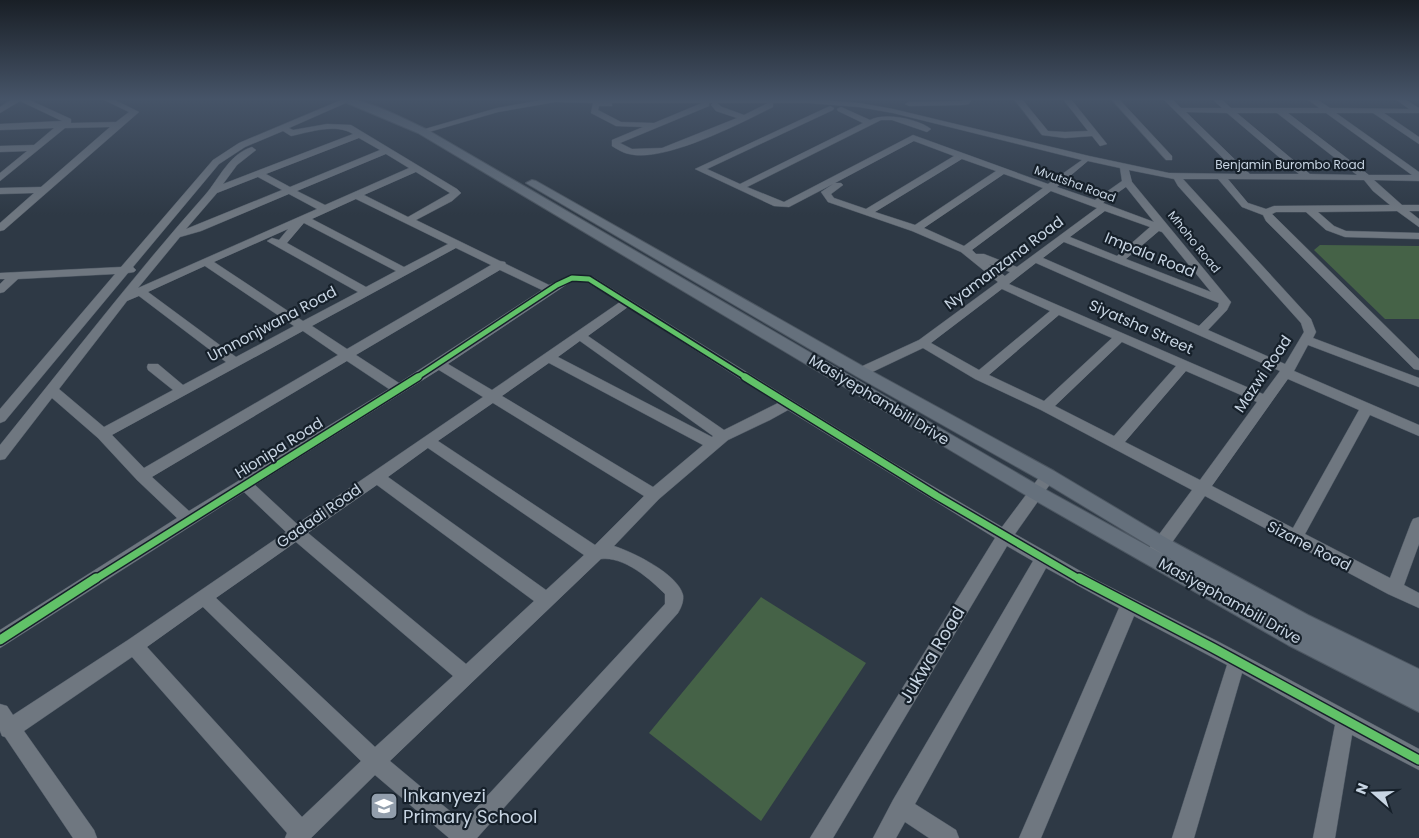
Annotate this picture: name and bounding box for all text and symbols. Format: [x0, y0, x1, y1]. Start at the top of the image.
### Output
street label: Benjamin Burombo Road [1215, 156, 1365, 173]
street label: Mvutsha Road [1032, 161, 1118, 206]
street label: Mhoho Road [1164, 207, 1225, 276]
street label: Nyamanzana Road [940, 211, 1068, 314]
street label: Impala Road [1102, 227, 1199, 282]
street label: Umnonjwana Road [204, 281, 340, 366]
street label: Siyatsha Street [1086, 294, 1197, 359]
street label: Mazwi Road [1229, 331, 1296, 416]
street label: Masiyephambili Drive [805, 349, 953, 450]
street label: Hionipa Road [231, 412, 327, 483]
street label: Gadadi Road [272, 479, 365, 553]
street label: Sizane Road [1264, 515, 1355, 576]
street label: Masiyephambili Drive [1155, 552, 1306, 649]
street label: Jukwa Road [893, 602, 970, 708]
north arrow [1349, 768, 1399, 818]
text: N [1351, 780, 1373, 797]
place label: Inkanyezi Primary School [403, 783, 537, 829]
school or university icon: Inkanyezi Primary School [369, 791, 399, 821]

